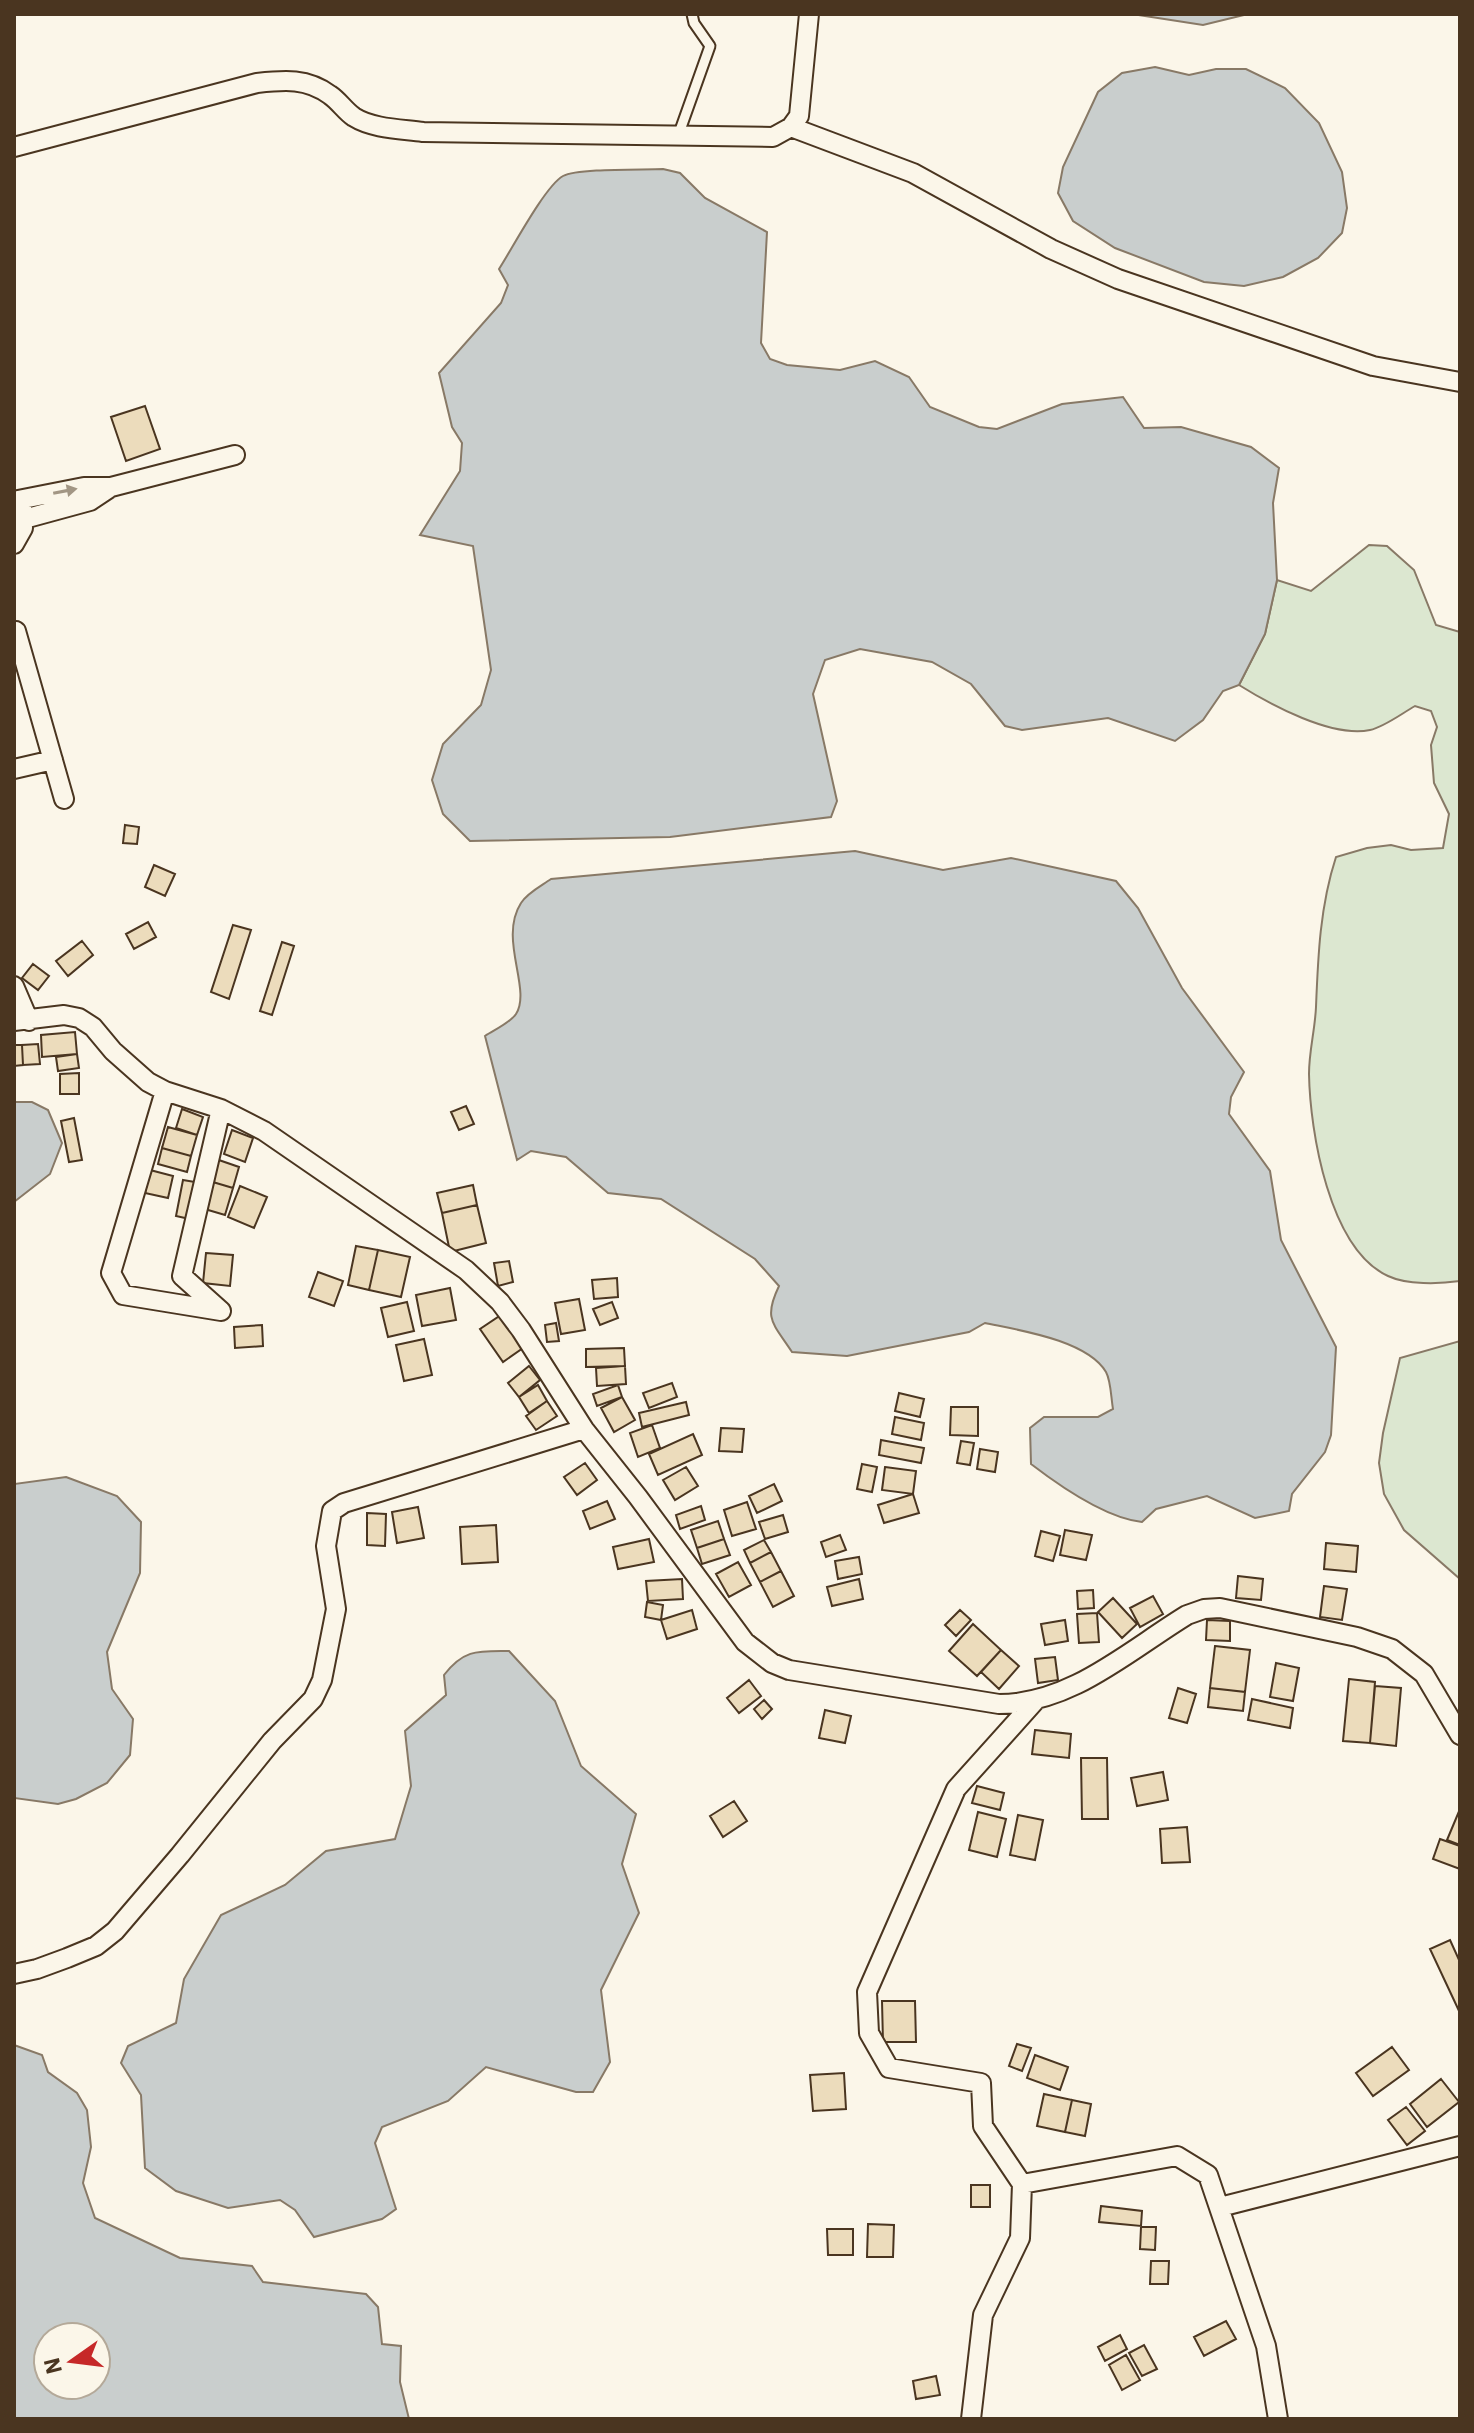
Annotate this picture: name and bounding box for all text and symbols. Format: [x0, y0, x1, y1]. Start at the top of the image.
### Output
one-way arrow [52, 484, 77, 497]
north arrow [32, 2321, 112, 2401]
text: N [36, 2355, 68, 2377]

